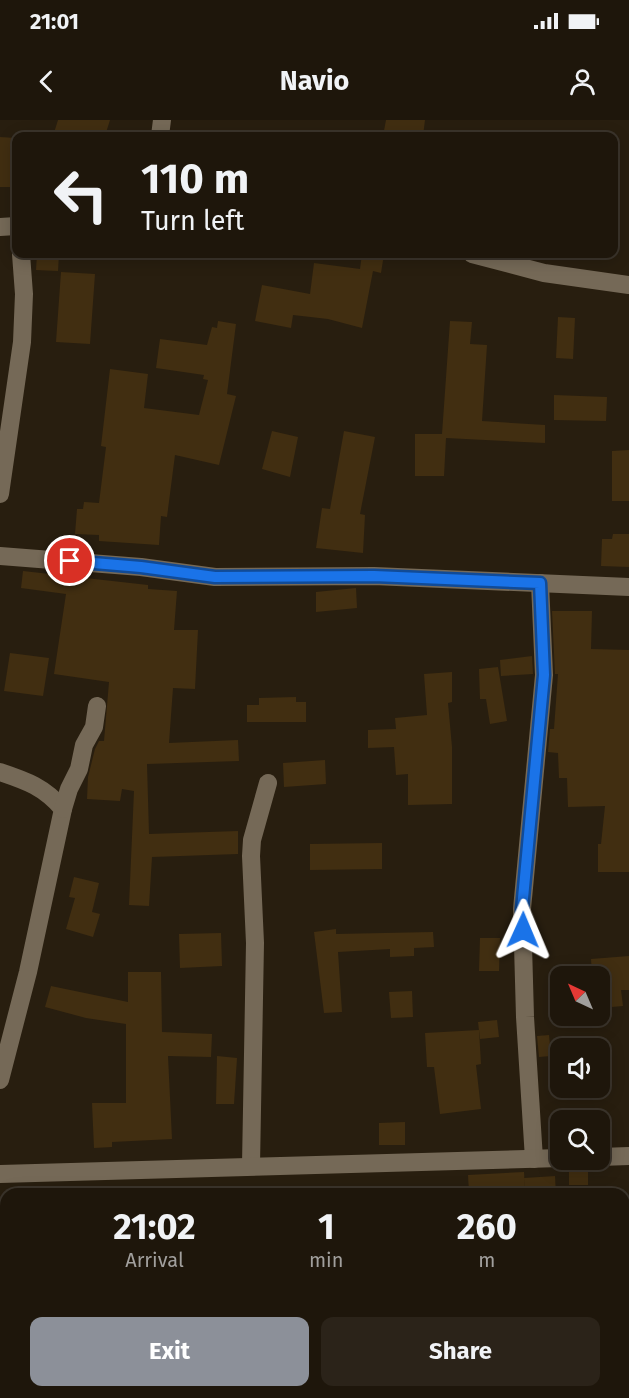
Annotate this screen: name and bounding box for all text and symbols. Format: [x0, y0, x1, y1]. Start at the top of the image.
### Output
text: 21:01 [30, 8, 79, 35]
icon: back [30, 65, 63, 98]
text: Navio [280, 65, 349, 97]
icon: person [566, 65, 599, 98]
text: 110 m [141, 154, 249, 204]
icon: left [42, 156, 120, 234]
text: Turn left [141, 205, 244, 237]
pin [44, 535, 95, 586]
icon: arrive [53, 544, 86, 577]
position arrow [491, 898, 555, 962]
north arrow [550, 966, 610, 1026]
map controls [550, 966, 610, 1170]
button: sound [550, 1038, 610, 1098]
button: search [550, 1110, 610, 1170]
text: 21:02 [113, 1205, 196, 1249]
text: 1 [318, 1205, 335, 1249]
text: 260 [457, 1205, 517, 1249]
text: Arrival [125, 1248, 184, 1272]
text: min [309, 1248, 343, 1272]
text: m [478, 1248, 495, 1272]
button: Exit [30, 1317, 309, 1386]
button: Share [321, 1317, 600, 1386]

